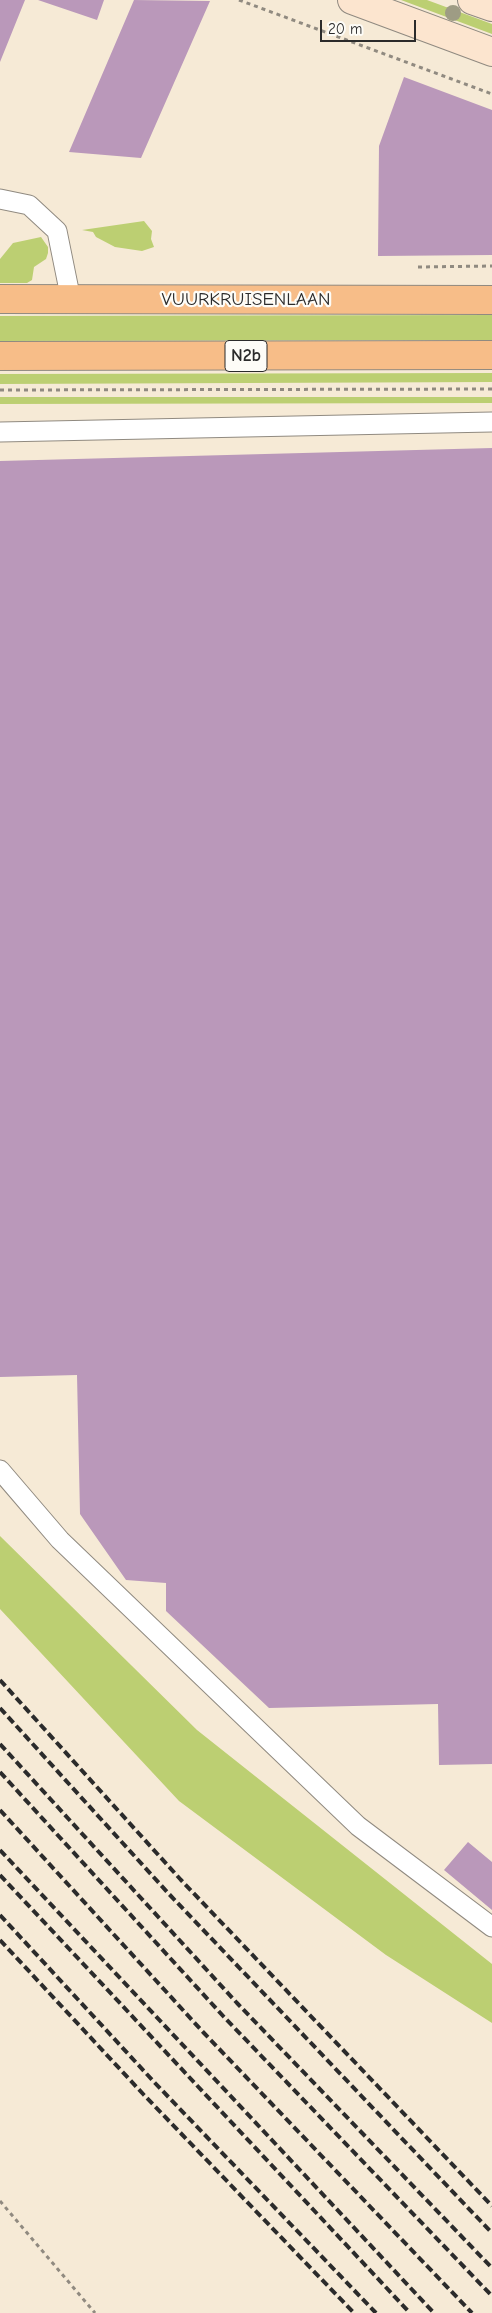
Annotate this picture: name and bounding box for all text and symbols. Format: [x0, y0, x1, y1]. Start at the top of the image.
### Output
scale bar [322, 10, 418, 42]
text: 20 m [328, 20, 362, 38]
street label: VUURKRUISENLAAN [162, 289, 330, 311]
road number: N2b [225, 341, 267, 372]

